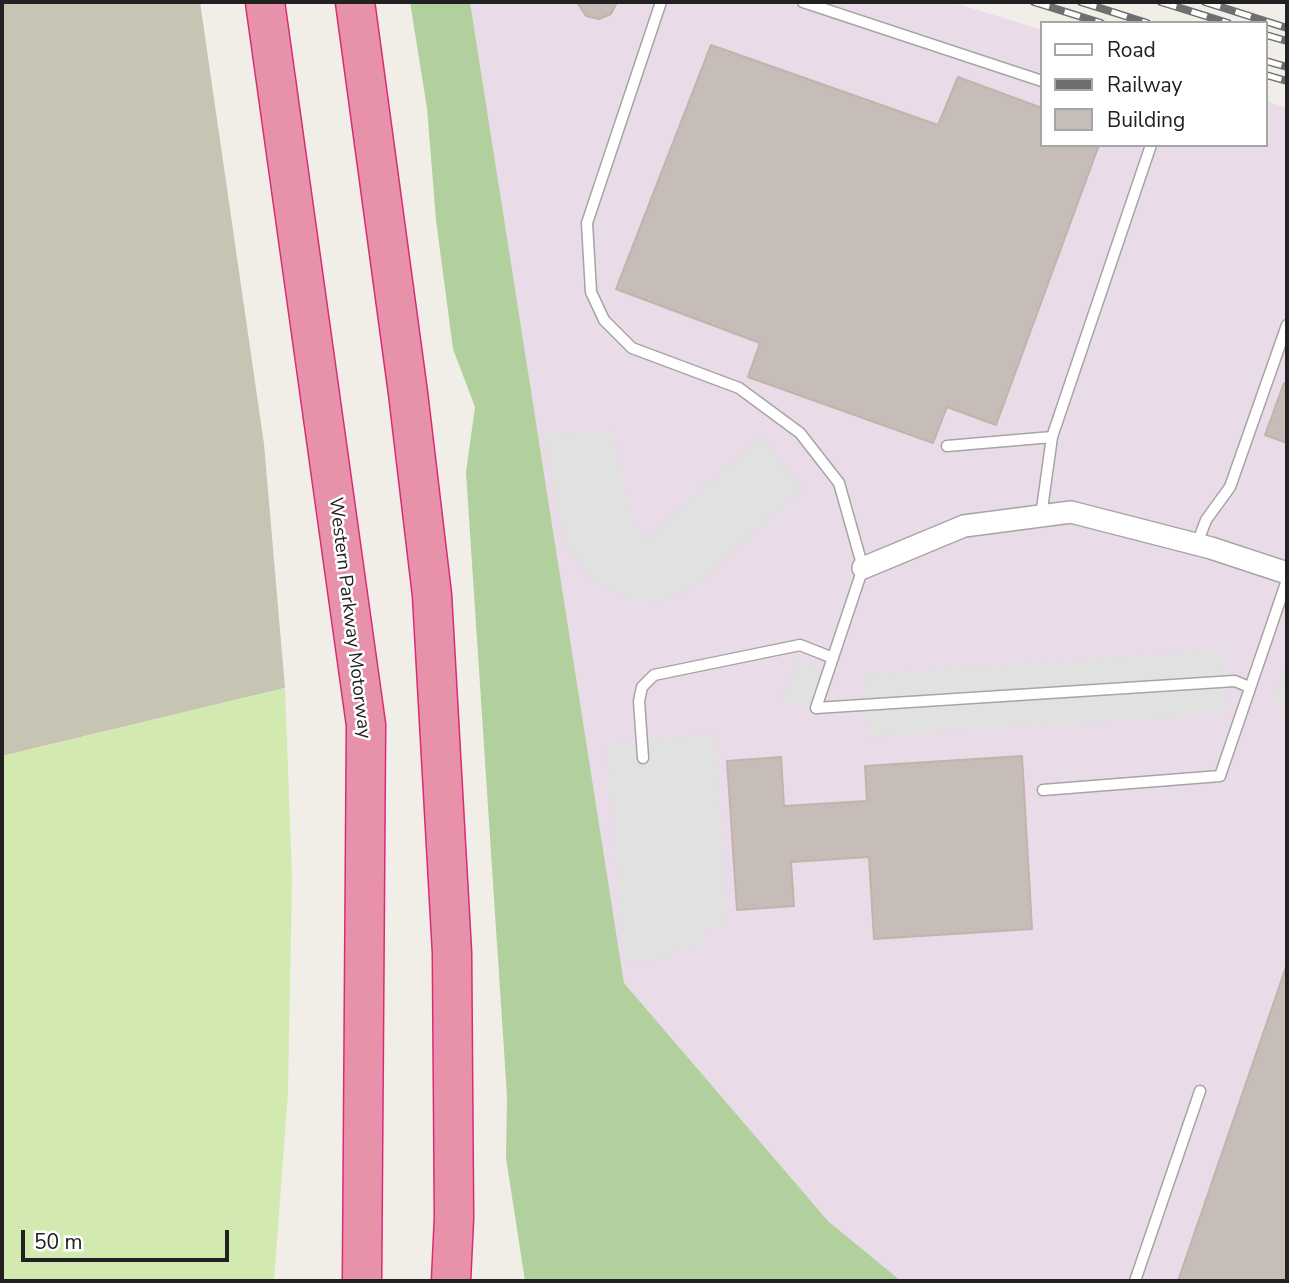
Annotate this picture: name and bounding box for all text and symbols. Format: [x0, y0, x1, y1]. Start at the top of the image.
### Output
legend [1040, 21, 1268, 147]
text: Road [1107, 36, 1156, 64]
text: Railway [1107, 71, 1182, 99]
text: Building [1107, 106, 1185, 134]
street label: Western Parkway Motorway [323, 496, 375, 740]
scale bar [24, 1216, 233, 1260]
text: 50 m [34, 1228, 83, 1256]

